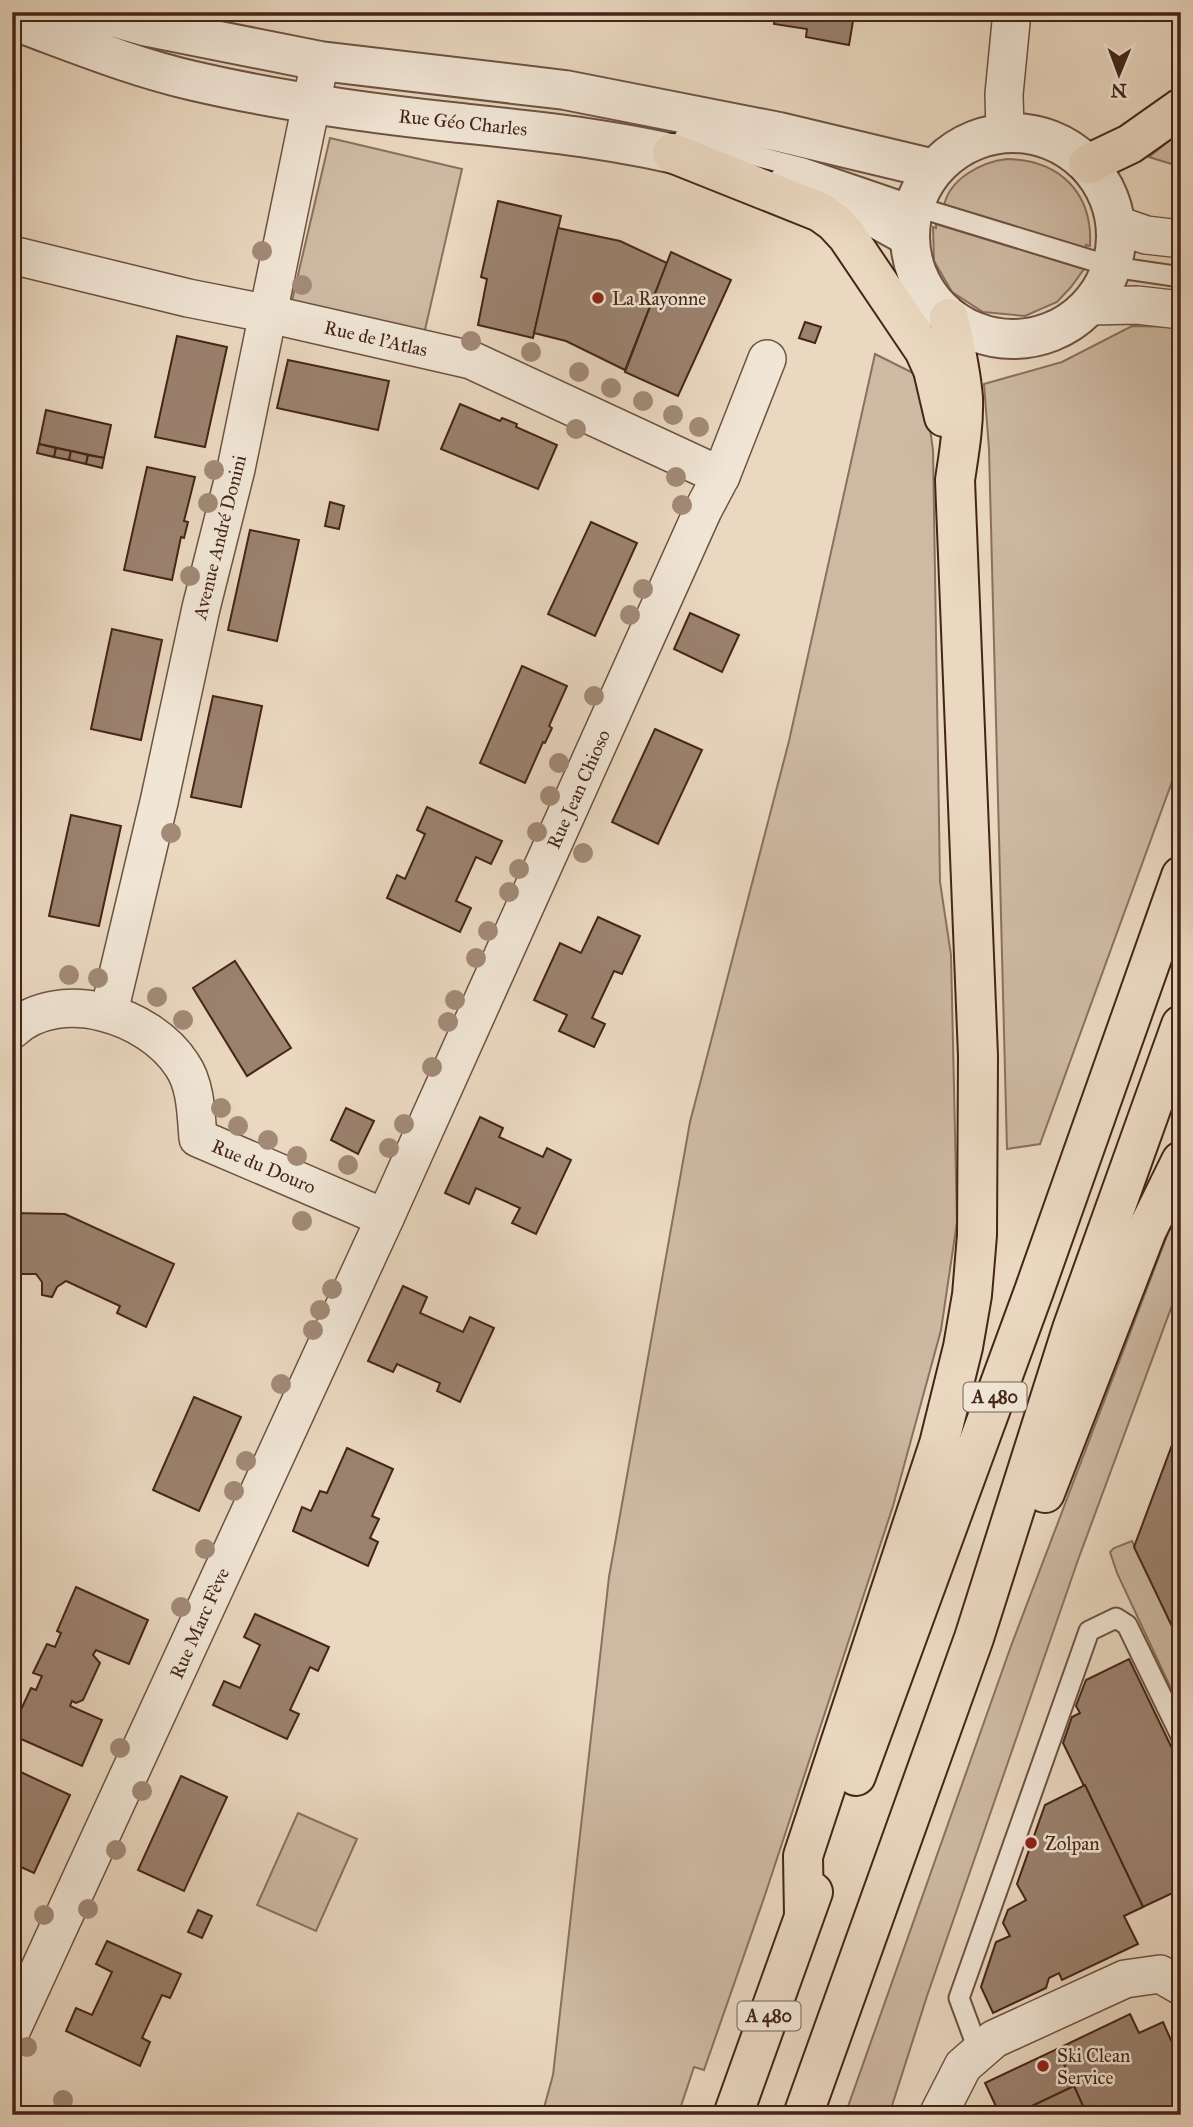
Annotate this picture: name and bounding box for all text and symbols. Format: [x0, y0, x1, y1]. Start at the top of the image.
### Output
north arrow [1084, 38, 1154, 108]
text: N [1110, 79, 1127, 102]
street label: Rue Géo Charles [397, 104, 529, 141]
place label: La Rayonne [612, 287, 706, 310]
marker: La Rayonne [590, 290, 606, 306]
street label: Rue de l'Atlas [322, 315, 430, 362]
street label: Avenue André Donini [188, 453, 251, 623]
street label: Rue Jean Chioso [542, 726, 616, 853]
street label: Rue du Douro [208, 1134, 319, 1199]
road number: A 480 [964, 1382, 1026, 1412]
street label: Rue Marc Fève [165, 1564, 234, 1682]
place label: Zolpan [1045, 1832, 1099, 1855]
marker: Zolpan [1023, 1835, 1039, 1851]
road number: A 480 [738, 2002, 800, 2030]
place label: Ski Clean Service [1057, 2044, 1130, 2089]
marker: Ski Clean Service [1035, 2058, 1051, 2074]

